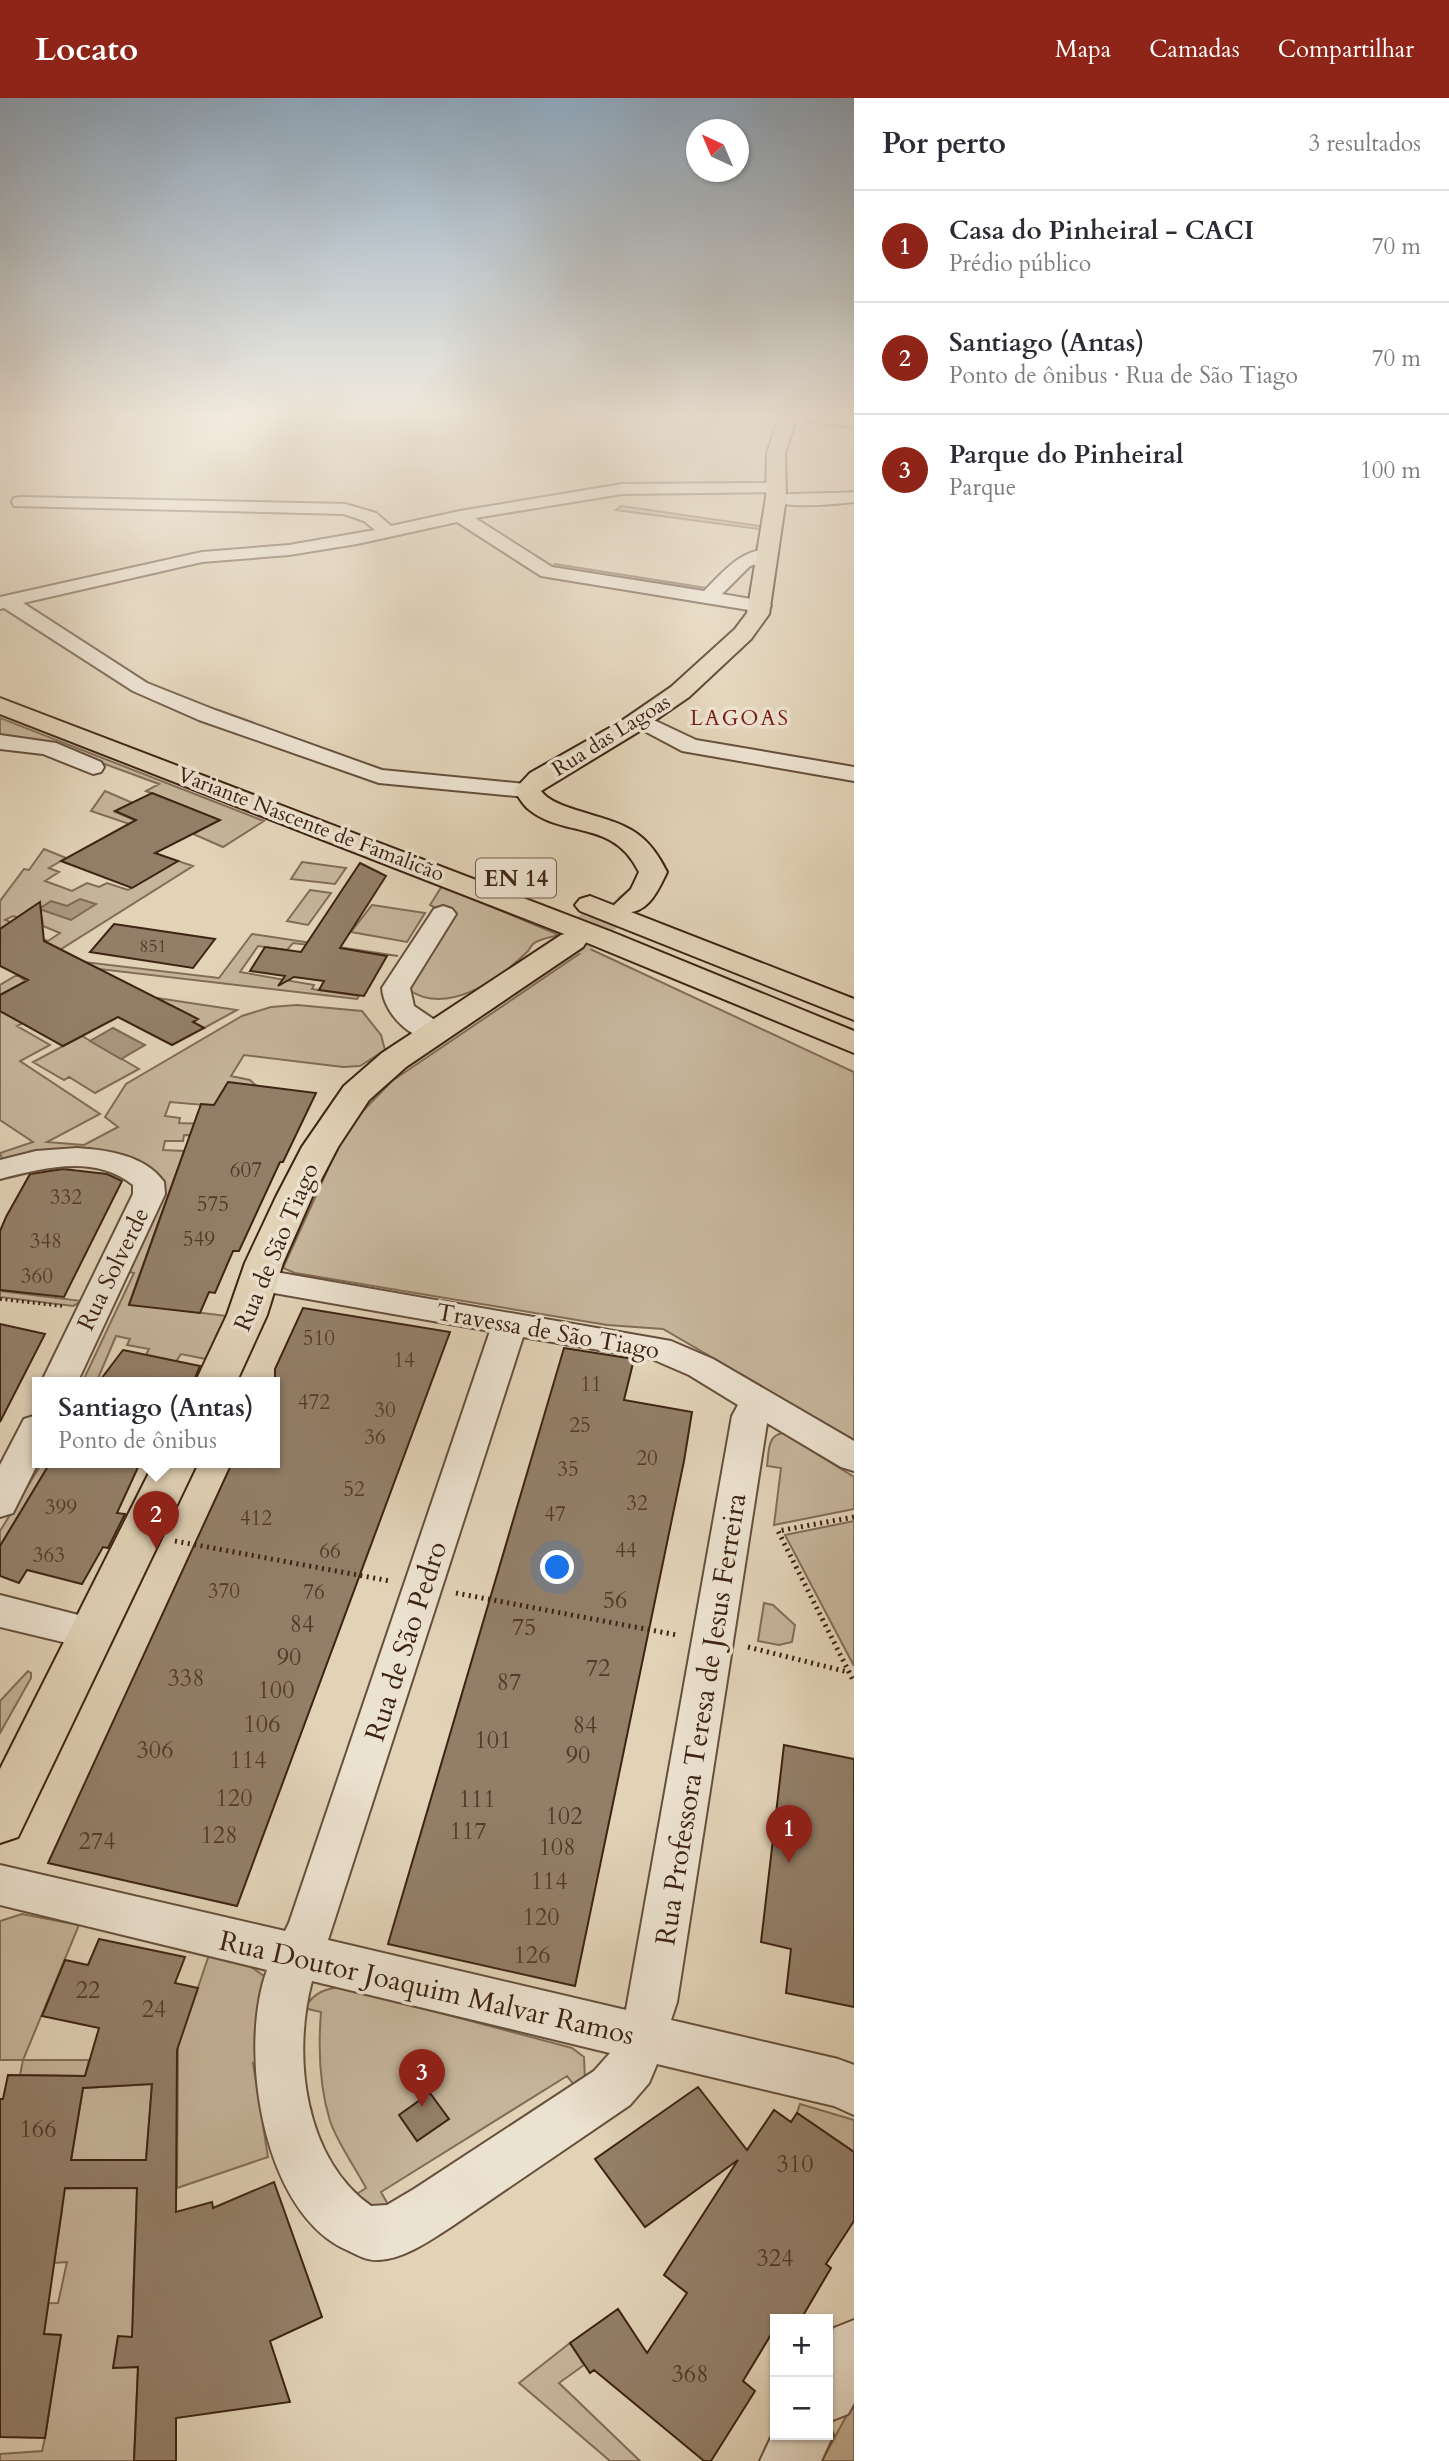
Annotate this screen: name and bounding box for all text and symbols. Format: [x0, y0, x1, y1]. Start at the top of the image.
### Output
text: Locato [35, 27, 138, 72]
text: Mapa [1055, 33, 1111, 66]
text: Camadas [1149, 33, 1240, 66]
text: Compartilhar [1278, 33, 1414, 66]
north arrow [686, 119, 749, 182]
text: Por perto [882, 123, 1006, 164]
text: 3 resultados [1308, 128, 1421, 159]
text: Casa do Pinheiral - CACI [949, 213, 1254, 248]
text: 1 [899, 231, 911, 262]
text: 70 m [1372, 231, 1421, 262]
text: Prédio público [949, 248, 1091, 279]
text: Santiago (Antas) [949, 325, 1144, 360]
text: 2 [899, 343, 911, 374]
text: 70 m [1372, 343, 1421, 374]
text: Ponto de ônibus · Rua de São Tiago [949, 360, 1298, 391]
text: Parque do Pinheiral [949, 437, 1183, 472]
text: 3 [899, 455, 911, 486]
text: 100 m [1360, 455, 1421, 486]
text: Parque [949, 472, 1016, 503]
street label: Rua das Lagoas [546, 687, 676, 783]
district label: LAGOAS [690, 704, 790, 733]
street label: Variante Nascente de Famalicão [173, 760, 448, 889]
road number: EN 14 [476, 858, 556, 898]
house number: 851 [139, 934, 167, 959]
house number: 607 [230, 1156, 262, 1185]
street label: Rua de São Tiago [226, 1158, 327, 1336]
house number: 332 [50, 1183, 82, 1212]
house number: 575 [197, 1190, 229, 1219]
street label: Rua Solverde [69, 1202, 157, 1336]
house number: 549 [183, 1225, 215, 1254]
house number: 348 [30, 1227, 62, 1256]
house number: 360 [21, 1262, 53, 1291]
street label: Travessa de São Tiago [434, 1296, 662, 1367]
house number: 510 [303, 1324, 335, 1353]
house number: 14 [393, 1346, 415, 1375]
house number: 11 [580, 1370, 602, 1399]
popup [32, 1377, 280, 1468]
house number: 472 [298, 1388, 330, 1417]
text: Santiago (Antas) [58, 1390, 254, 1425]
house number: 30 [374, 1396, 396, 1425]
house number: 25 [569, 1411, 591, 1440]
house number: 36 [364, 1423, 386, 1452]
text: Ponto de ônibus [58, 1425, 217, 1456]
house number: 20 [636, 1444, 658, 1473]
house number: 35 [557, 1455, 579, 1484]
house number: 52 [343, 1475, 365, 1504]
house number: 32 [626, 1489, 648, 1518]
street label: Rua Professora Teresa de Jesus Ferreira [646, 1490, 756, 1948]
pin: 2 [133, 1491, 179, 1549]
house number: 399 [45, 1493, 77, 1522]
house number: 47 [544, 1500, 566, 1529]
house number: 412 [240, 1504, 272, 1533]
house number: 44 [615, 1536, 637, 1565]
house number: 66 [319, 1537, 341, 1566]
street label: Rua de São Pedro [356, 1537, 456, 1746]
house number: 363 [33, 1541, 65, 1570]
your location [540, 1550, 574, 1584]
house number: 370 [208, 1577, 240, 1606]
house number: 76 [303, 1578, 325, 1607]
house number: 56 [603, 1584, 627, 1617]
house number: 84 [290, 1608, 314, 1641]
house number: 75 [512, 1611, 536, 1644]
house number: 90 [277, 1641, 301, 1674]
house number: 72 [586, 1652, 610, 1685]
house number: 338 [168, 1662, 204, 1695]
house number: 87 [497, 1666, 521, 1699]
house number: 100 [258, 1674, 294, 1707]
house number: 106 [244, 1708, 280, 1741]
house number: 84 [573, 1709, 597, 1742]
house number: 101 [475, 1724, 511, 1757]
house number: 306 [137, 1734, 173, 1767]
house number: 90 [566, 1739, 590, 1772]
house number: 114 [230, 1744, 266, 1777]
house number: 120 [216, 1782, 252, 1815]
house number: 111 [459, 1783, 495, 1816]
house number: 102 [546, 1800, 582, 1833]
pin: 1 [766, 1805, 812, 1863]
house number: 117 [450, 1815, 486, 1848]
house number: 128 [201, 1819, 237, 1852]
house number: 274 [79, 1825, 115, 1858]
house number: 108 [539, 1831, 575, 1864]
house number: 114 [531, 1865, 567, 1898]
house number: 120 [523, 1901, 559, 1934]
street label: Rua Doutor Joaquim Malvar Ramos [216, 1922, 638, 2054]
house number: 126 [514, 1939, 550, 1972]
house number: 22 [76, 1974, 100, 2007]
house number: 24 [142, 1993, 166, 2026]
pin: 3 [399, 2049, 445, 2107]
house number: 166 [20, 2113, 56, 2146]
house number: 310 [777, 2148, 813, 2181]
house number: 324 [757, 2242, 793, 2275]
map controls [770, 2314, 833, 2440]
button: + [770, 2314, 833, 2377]
house number: 368 [672, 2358, 708, 2391]
button: − [770, 2377, 833, 2440]

